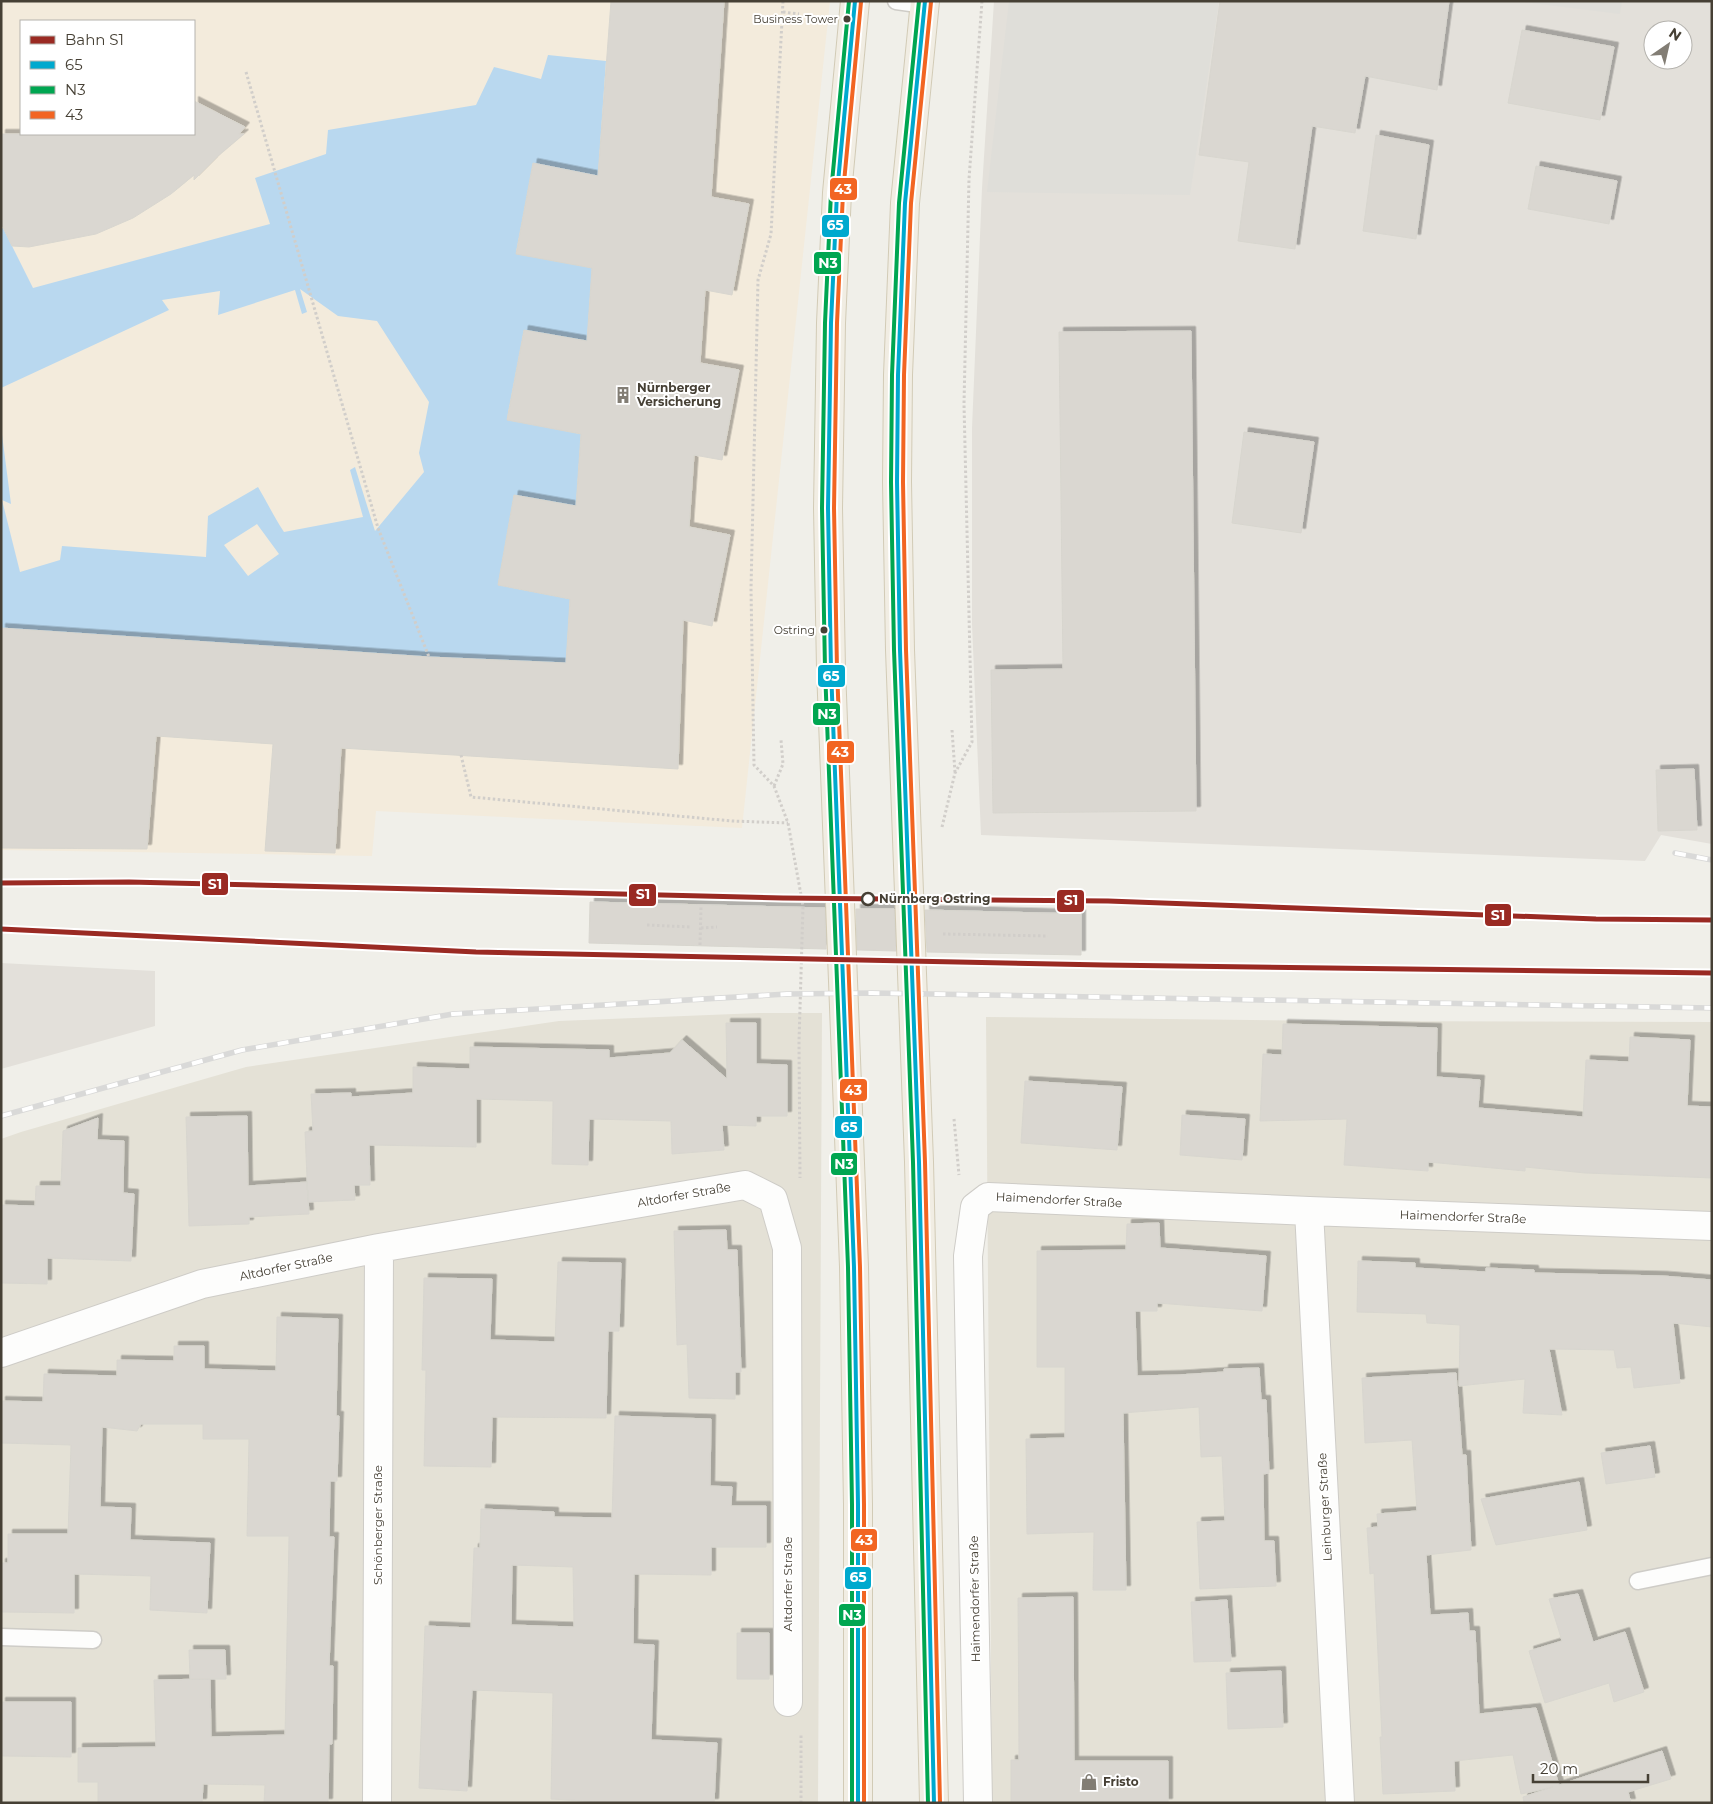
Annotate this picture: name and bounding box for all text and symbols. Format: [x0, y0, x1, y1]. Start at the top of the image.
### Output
place label: Business Tower [753, 12, 838, 26]
marker: Business Tower [842, 14, 852, 24]
legend [20, 20, 195, 135]
north arrow [1643, 20, 1693, 70]
text: N [1666, 24, 1685, 45]
text: Bahn S1 [65, 30, 124, 49]
text: 65 [65, 55, 83, 74]
text: N3 [65, 80, 86, 99]
text: 43 [65, 105, 83, 124]
line badge: 43 [829, 177, 858, 201]
text: 43 [834, 180, 852, 198]
line badge: 65 [821, 214, 850, 238]
text: 65 [826, 216, 844, 234]
line badge: N3 [813, 251, 842, 275]
text: N3 [818, 254, 838, 272]
place label: Nürnberger Versicherung [636, 380, 721, 409]
building icon: Nürnberger Versicherung [613, 385, 633, 405]
place label: Ostring [774, 623, 815, 637]
marker: Ostring [819, 625, 829, 635]
line badge: 65 [817, 664, 846, 688]
text: 65 [822, 667, 840, 685]
line badge: N3 [812, 702, 841, 726]
text: N3 [817, 705, 837, 723]
line badge: 43 [826, 740, 855, 764]
text: 43 [831, 743, 849, 761]
line badge: S1 [201, 872, 229, 896]
text: S1 [208, 875, 222, 893]
line badge: S1 [628, 883, 657, 907]
text: S1 [636, 885, 650, 903]
line badge: S1 [1056, 889, 1085, 913]
place label: Nürnberg Ostring [879, 891, 990, 906]
text: S1 [1064, 891, 1078, 909]
marker: Nürnberg Ostring [861, 892, 875, 906]
line badge: S1 [1484, 903, 1512, 927]
text: S1 [1491, 906, 1505, 924]
line badge: 43 [839, 1078, 868, 1102]
text: 43 [844, 1081, 862, 1099]
line badge: 65 [834, 1115, 863, 1139]
text: 65 [840, 1118, 858, 1136]
line badge: N3 [830, 1152, 858, 1176]
text: N3 [834, 1155, 854, 1173]
street label: Altdorfer Straße [636, 1179, 732, 1210]
street label: Haimendorfer Straße [995, 1189, 1123, 1210]
street label: Haimendorfer Straße [1399, 1207, 1527, 1226]
street label: Altdorfer Straße [238, 1249, 334, 1284]
street label: Leinburger Straße [1314, 1452, 1335, 1562]
street label: Schönberger Straße [370, 1465, 385, 1585]
line badge: 43 [850, 1528, 878, 1552]
text: 43 [855, 1531, 873, 1549]
street label: Haimendorfer Straße [966, 1536, 983, 1662]
street label: Altdorfer Straße [780, 1537, 795, 1631]
line badge: 65 [844, 1566, 872, 1590]
text: 65 [849, 1568, 867, 1586]
line badge: N3 [838, 1603, 866, 1627]
text: N3 [842, 1606, 862, 1624]
scale bar [1533, 1752, 1648, 1784]
text: 20 m [1540, 1759, 1578, 1778]
shop icon: Fristo [1079, 1772, 1099, 1792]
place label: Fristo [1103, 1774, 1139, 1789]

